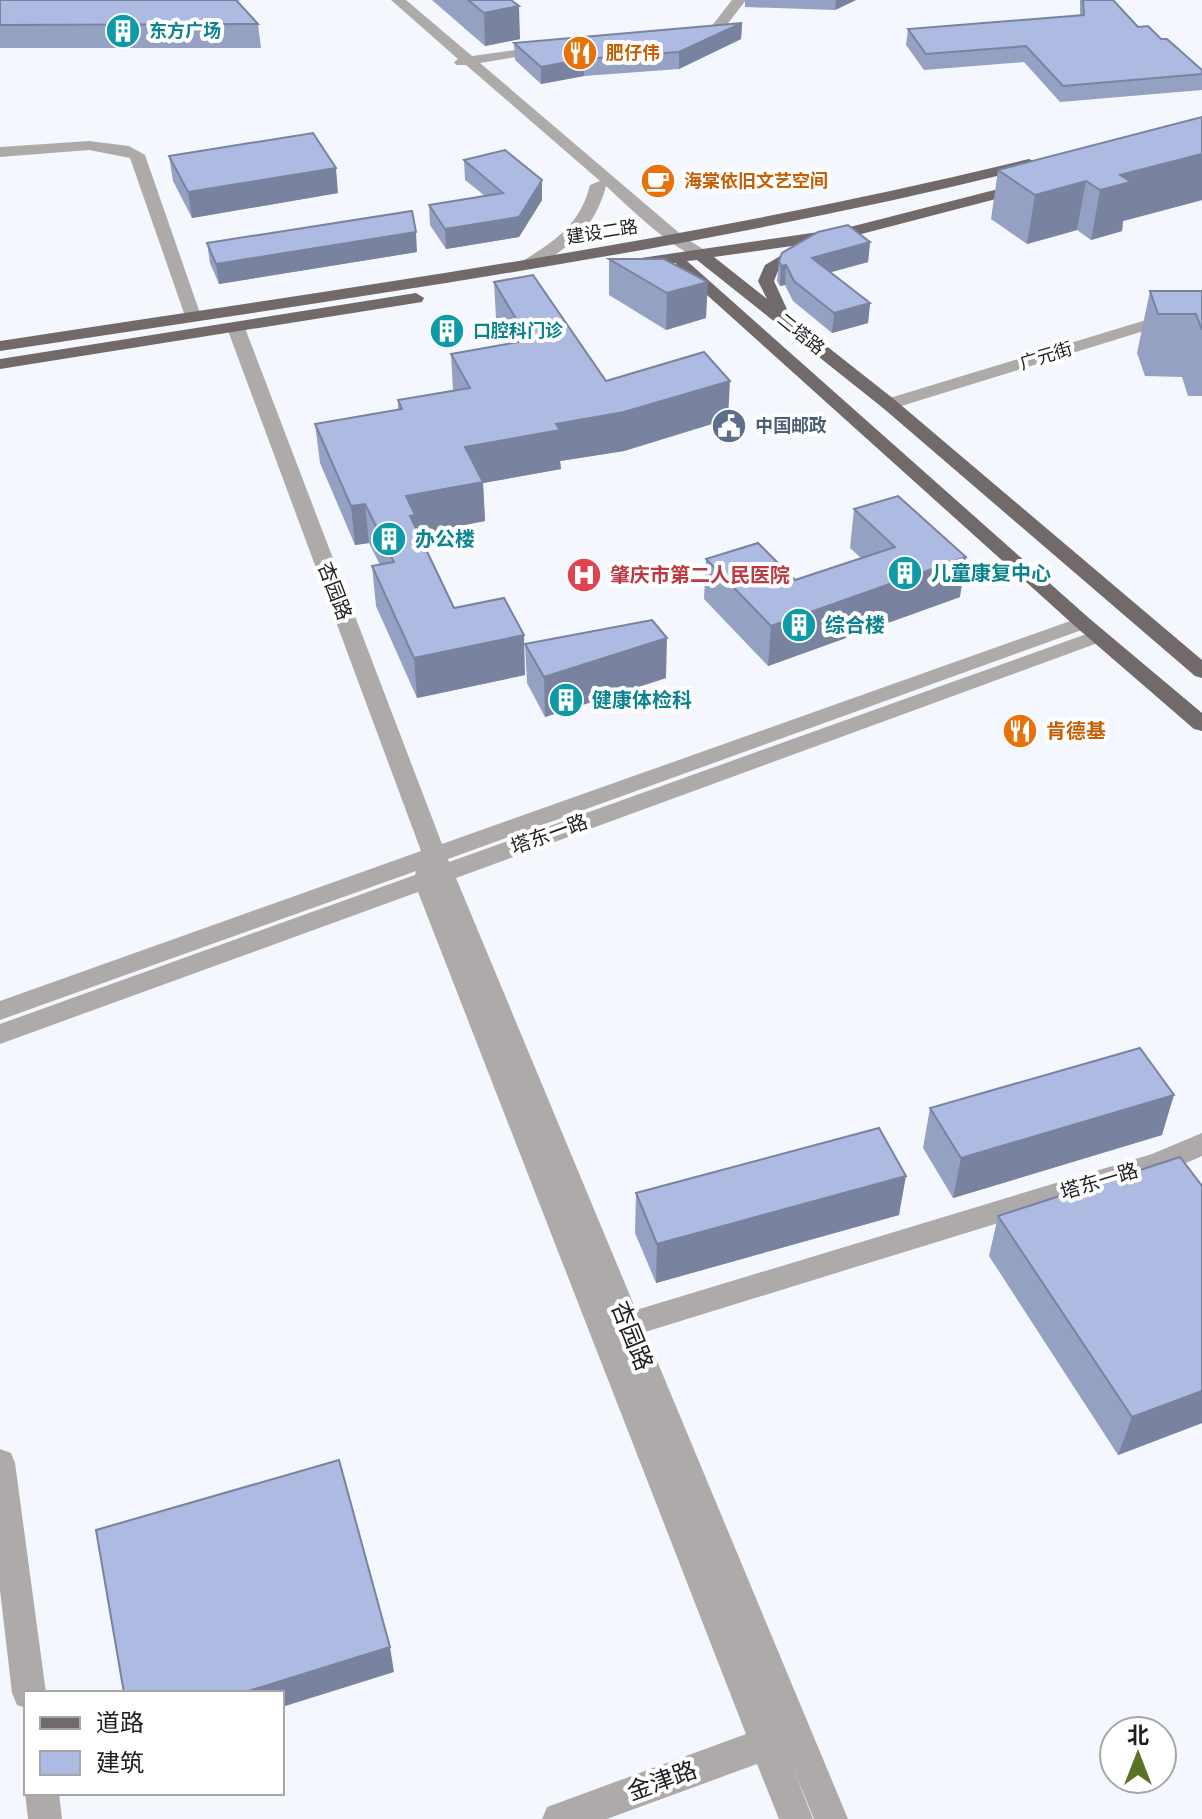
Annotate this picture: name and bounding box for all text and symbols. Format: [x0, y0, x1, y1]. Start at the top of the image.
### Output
building icon: 东方广场 [104, 12, 142, 50]
place label: 东方广场 [149, 20, 221, 41]
restaurant icon: 肥仔伟 [561, 34, 599, 72]
place label: 肥仔伟 [606, 42, 660, 63]
cafe icon: 海棠依旧文艺空间 [639, 162, 677, 200]
place label: 海棠依旧文艺空间 [684, 170, 828, 191]
street label: 建设二路 [565, 216, 639, 248]
street label: 二塔路 [774, 308, 829, 359]
building icon: 口腔科门诊 [428, 312, 466, 350]
place label: 口腔科门诊 [473, 320, 563, 341]
street label: 广元街 [1017, 338, 1075, 373]
public building icon: 中国邮政 [710, 407, 748, 445]
place label: 中国邮政 [755, 415, 827, 436]
building icon: 办公楼 [370, 520, 408, 558]
place label: 办公楼 [415, 527, 475, 551]
building icon: 儿童康复中心 [886, 554, 924, 592]
hospital icon: 肇庆市第二人民医院 [565, 556, 603, 594]
street label: 杏园路 [313, 559, 357, 623]
place label: 儿童康复中心 [931, 561, 1051, 585]
place label: 肇庆市第二人民医院 [610, 563, 790, 587]
building icon: 综合楼 [780, 606, 818, 644]
place label: 综合楼 [825, 613, 885, 637]
building icon: 健康体检科 [547, 681, 585, 719]
place label: 健康体检科 [592, 688, 692, 712]
restaurant icon: 肯德基 [1001, 712, 1039, 750]
place label: 肯德基 [1046, 719, 1106, 743]
street label: 塔东一路 [507, 809, 591, 859]
street label: 塔东一路 [1057, 1158, 1141, 1204]
street label: 杏园路 [606, 1297, 658, 1375]
legend [24, 1691, 284, 1795]
text: 道路 [96, 1709, 144, 1737]
north arrow [1098, 1715, 1178, 1795]
text: 北 [1127, 1723, 1149, 1748]
text: 建筑 [96, 1749, 144, 1777]
street label: 金津路 [623, 1756, 701, 1806]

